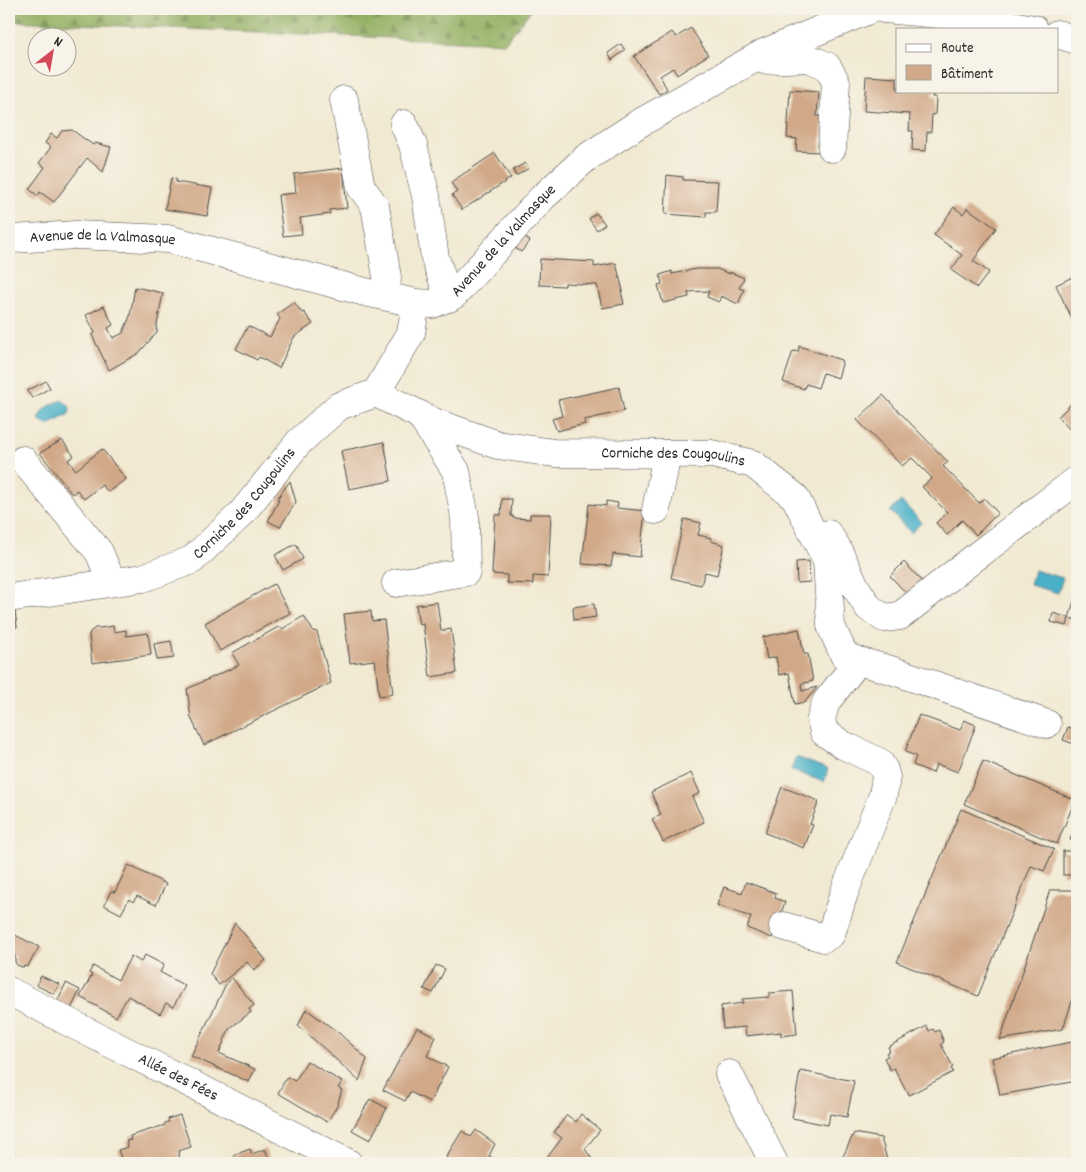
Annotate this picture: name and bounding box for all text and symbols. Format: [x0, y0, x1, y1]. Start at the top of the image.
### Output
north arrow [28, 28, 78, 78]
legend [896, 28, 1058, 92]
text: N [50, 32, 66, 53]
text: Route [941, 38, 974, 60]
text: Bâtiment [941, 64, 994, 86]
street label: Avenue de la Valmasque [446, 179, 561, 302]
street label: Avenue de la Valmasque [29, 223, 178, 252]
street label: Corniche des Cougoulins [188, 442, 302, 565]
street label: Corniche des Cougoulins [601, 442, 748, 473]
street label: Allée des Fées [134, 1048, 222, 1107]

